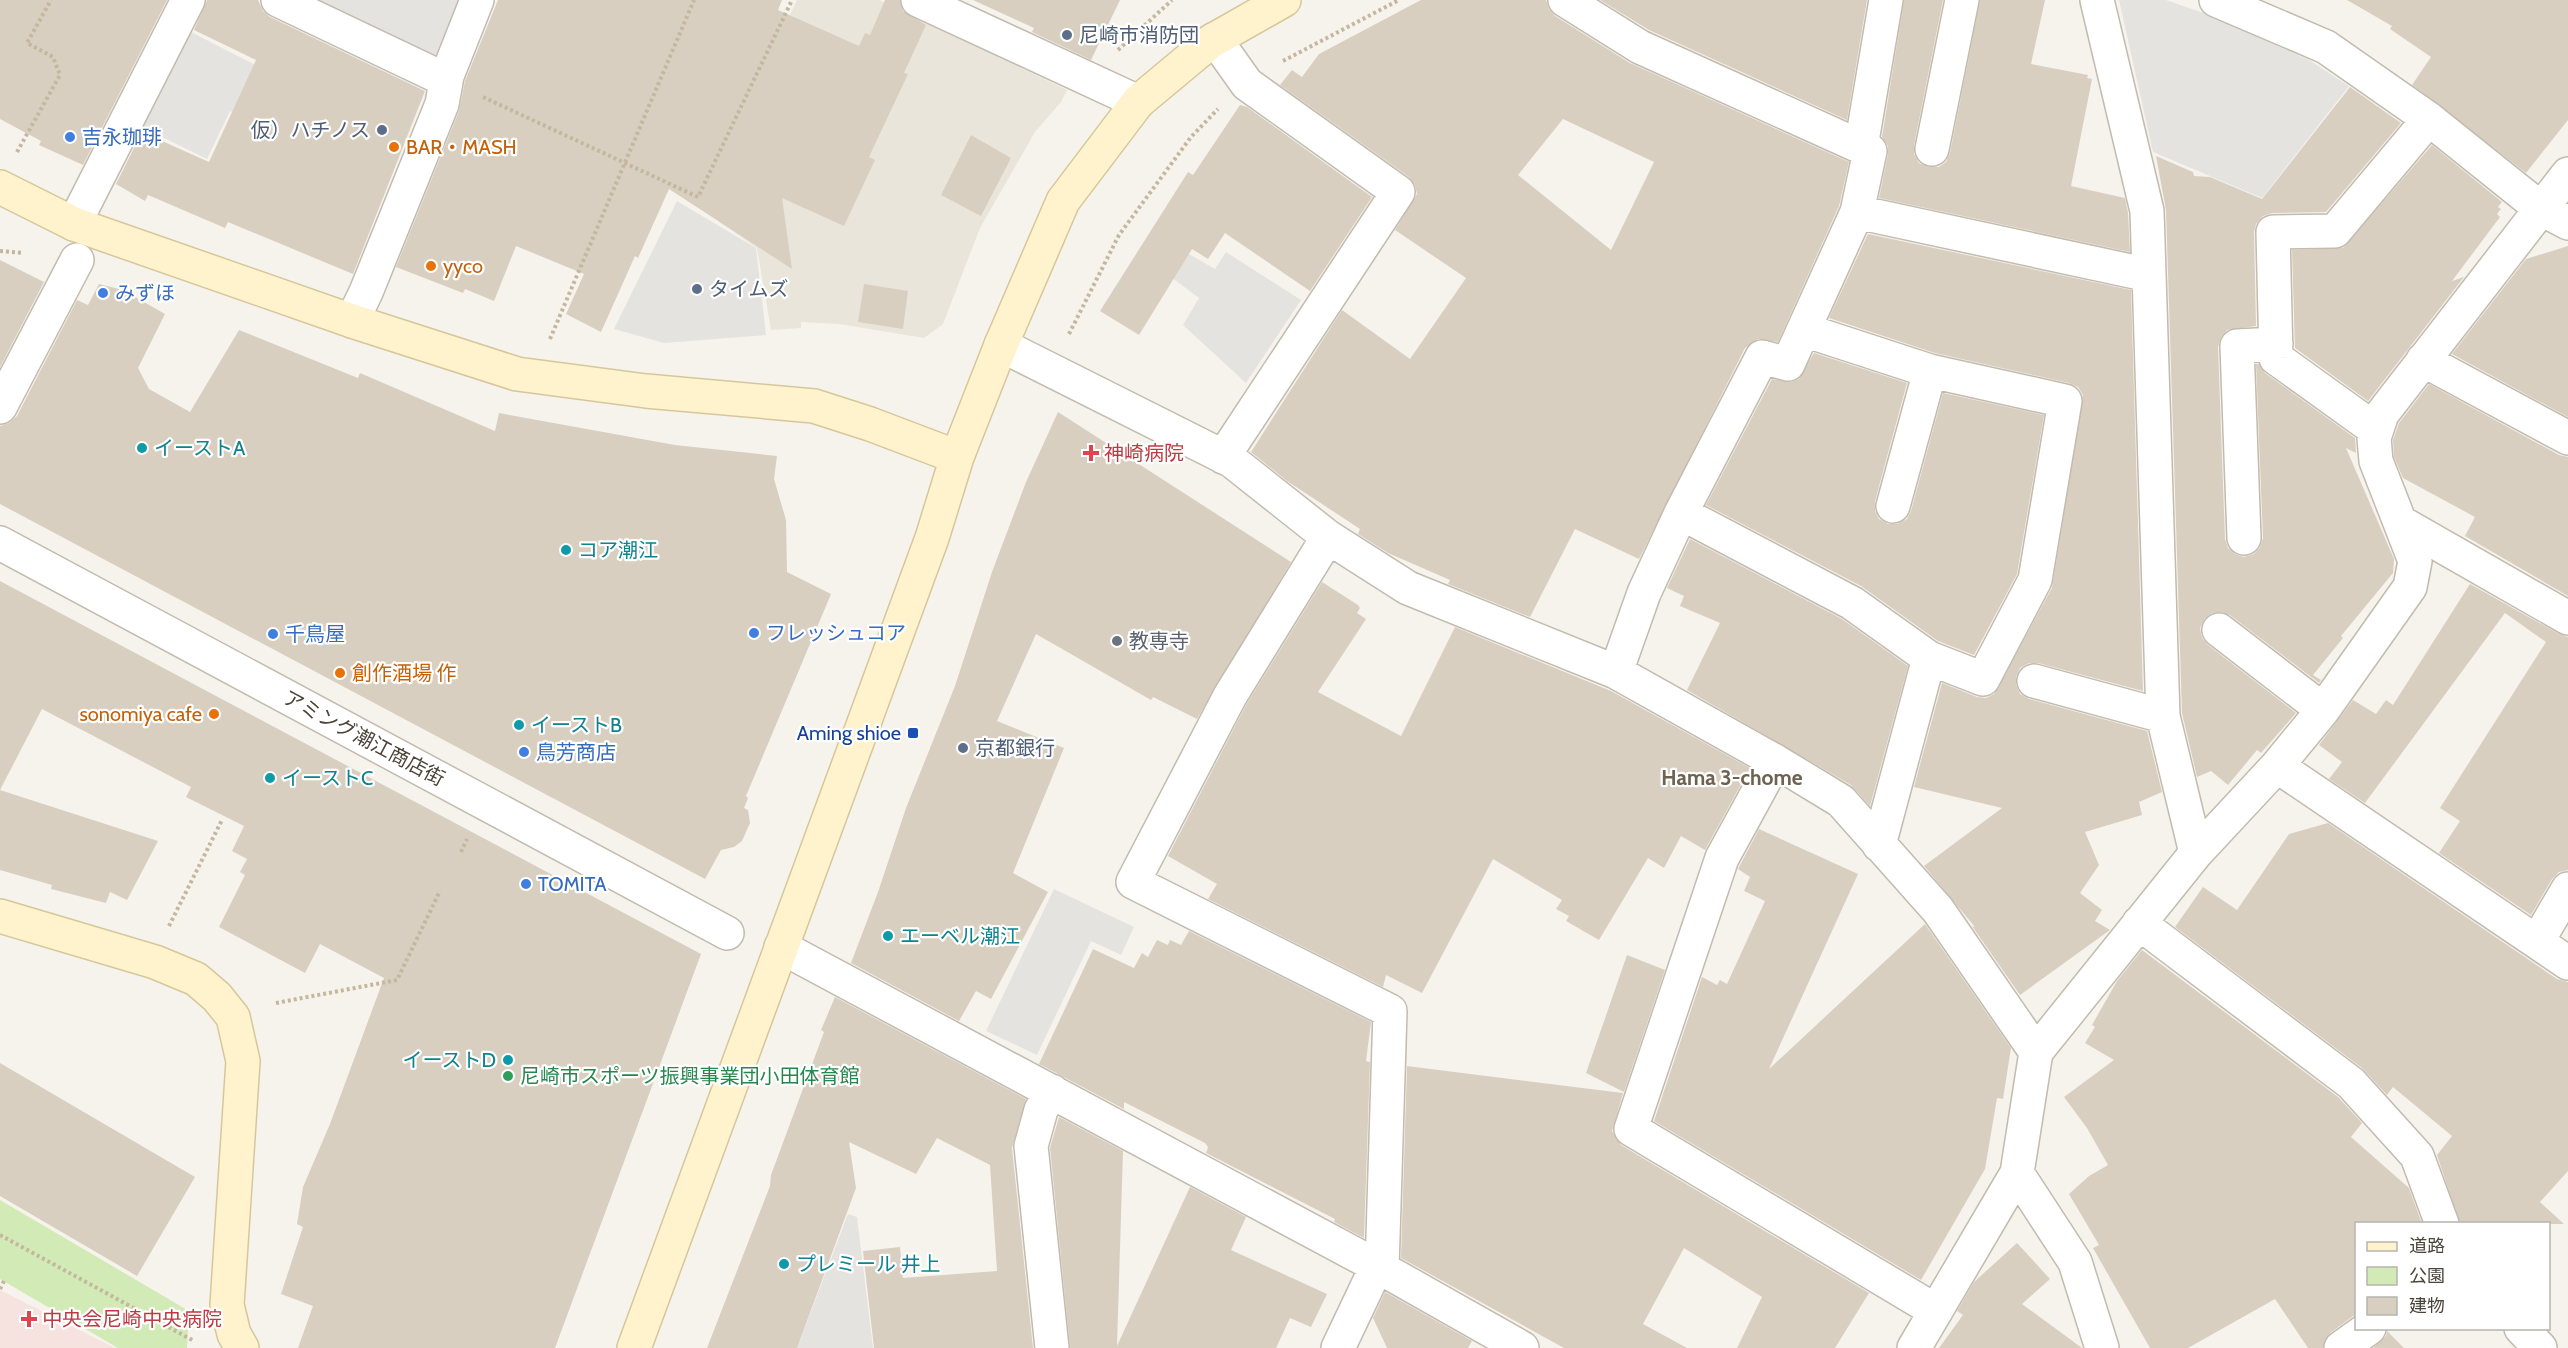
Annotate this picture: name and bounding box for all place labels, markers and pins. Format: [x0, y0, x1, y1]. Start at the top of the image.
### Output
place label: 尼崎市消防団 [1079, 23, 1199, 47]
marker: 尼崎市消防団 [1060, 28, 1074, 42]
place label: 仮）ハチノス [251, 118, 370, 142]
marker: 仮）ハチノス [375, 123, 389, 137]
place label: 吉永珈琲 [82, 125, 162, 149]
marker: 吉永珈琲 [63, 130, 77, 144]
place label: BAR・MASH [406, 135, 517, 159]
marker: BAR・MASH [387, 140, 401, 154]
place label: yyco [443, 254, 483, 278]
marker: yyco [424, 259, 438, 273]
place label: タイムズ [709, 277, 789, 301]
place label: みずほ [115, 281, 175, 305]
marker: タイムズ [690, 282, 704, 296]
marker: みずほ [96, 286, 110, 300]
place label: イーストA [154, 436, 246, 460]
marker: イーストA [135, 441, 149, 455]
place label: 神崎病院 [1104, 441, 1184, 465]
marker: 神崎病院 [1082, 444, 1100, 462]
place label: コア潮江 [578, 538, 658, 562]
marker: コア潮江 [559, 543, 573, 557]
place label: フレッシュコア [766, 621, 906, 645]
place label: 千鳥屋 [285, 622, 345, 646]
marker: フレッシュコア [747, 626, 761, 640]
marker: 千鳥屋 [266, 627, 280, 641]
place label: 教専寺 [1129, 629, 1189, 653]
marker: 教専寺 [1110, 634, 1124, 648]
place label: 創作酒場 作 [352, 661, 457, 685]
marker: 創作酒場 作 [333, 666, 347, 680]
place label: sonomiya cafe [79, 702, 202, 726]
marker: sonomiya cafe [207, 707, 221, 721]
place label: イーストB [531, 713, 622, 737]
marker: イーストB [512, 718, 526, 732]
place label: Aming shioe [797, 721, 901, 745]
marker: Aming shioe [906, 726, 920, 740]
place label: 京都銀行 [975, 736, 1055, 760]
place label: 鳥芳商店 [536, 740, 616, 764]
marker: 京都銀行 [956, 741, 970, 755]
marker: 鳥芳商店 [517, 745, 531, 759]
place label: イーストC [282, 766, 373, 790]
marker: イーストC [263, 771, 277, 785]
place label: TOMITA [538, 872, 607, 896]
marker: TOMITA [519, 877, 533, 891]
place label: エーベル潮江 [900, 924, 1020, 948]
marker: エーベル潮江 [881, 929, 895, 943]
place label: イーストD [402, 1048, 496, 1072]
marker: イーストD [501, 1053, 515, 1067]
place label: 尼崎市スポーツ振興事業団小田体育館 [520, 1064, 860, 1088]
marker: 尼崎市スポーツ振興事業団小田体育館 [501, 1069, 515, 1083]
place label: プレミール 井上 [796, 1252, 941, 1276]
marker: プレミール 井上 [777, 1257, 791, 1271]
place label: 中央会尼崎中央病院 [42, 1307, 222, 1331]
marker: 中央会尼崎中央病院 [20, 1310, 38, 1328]

